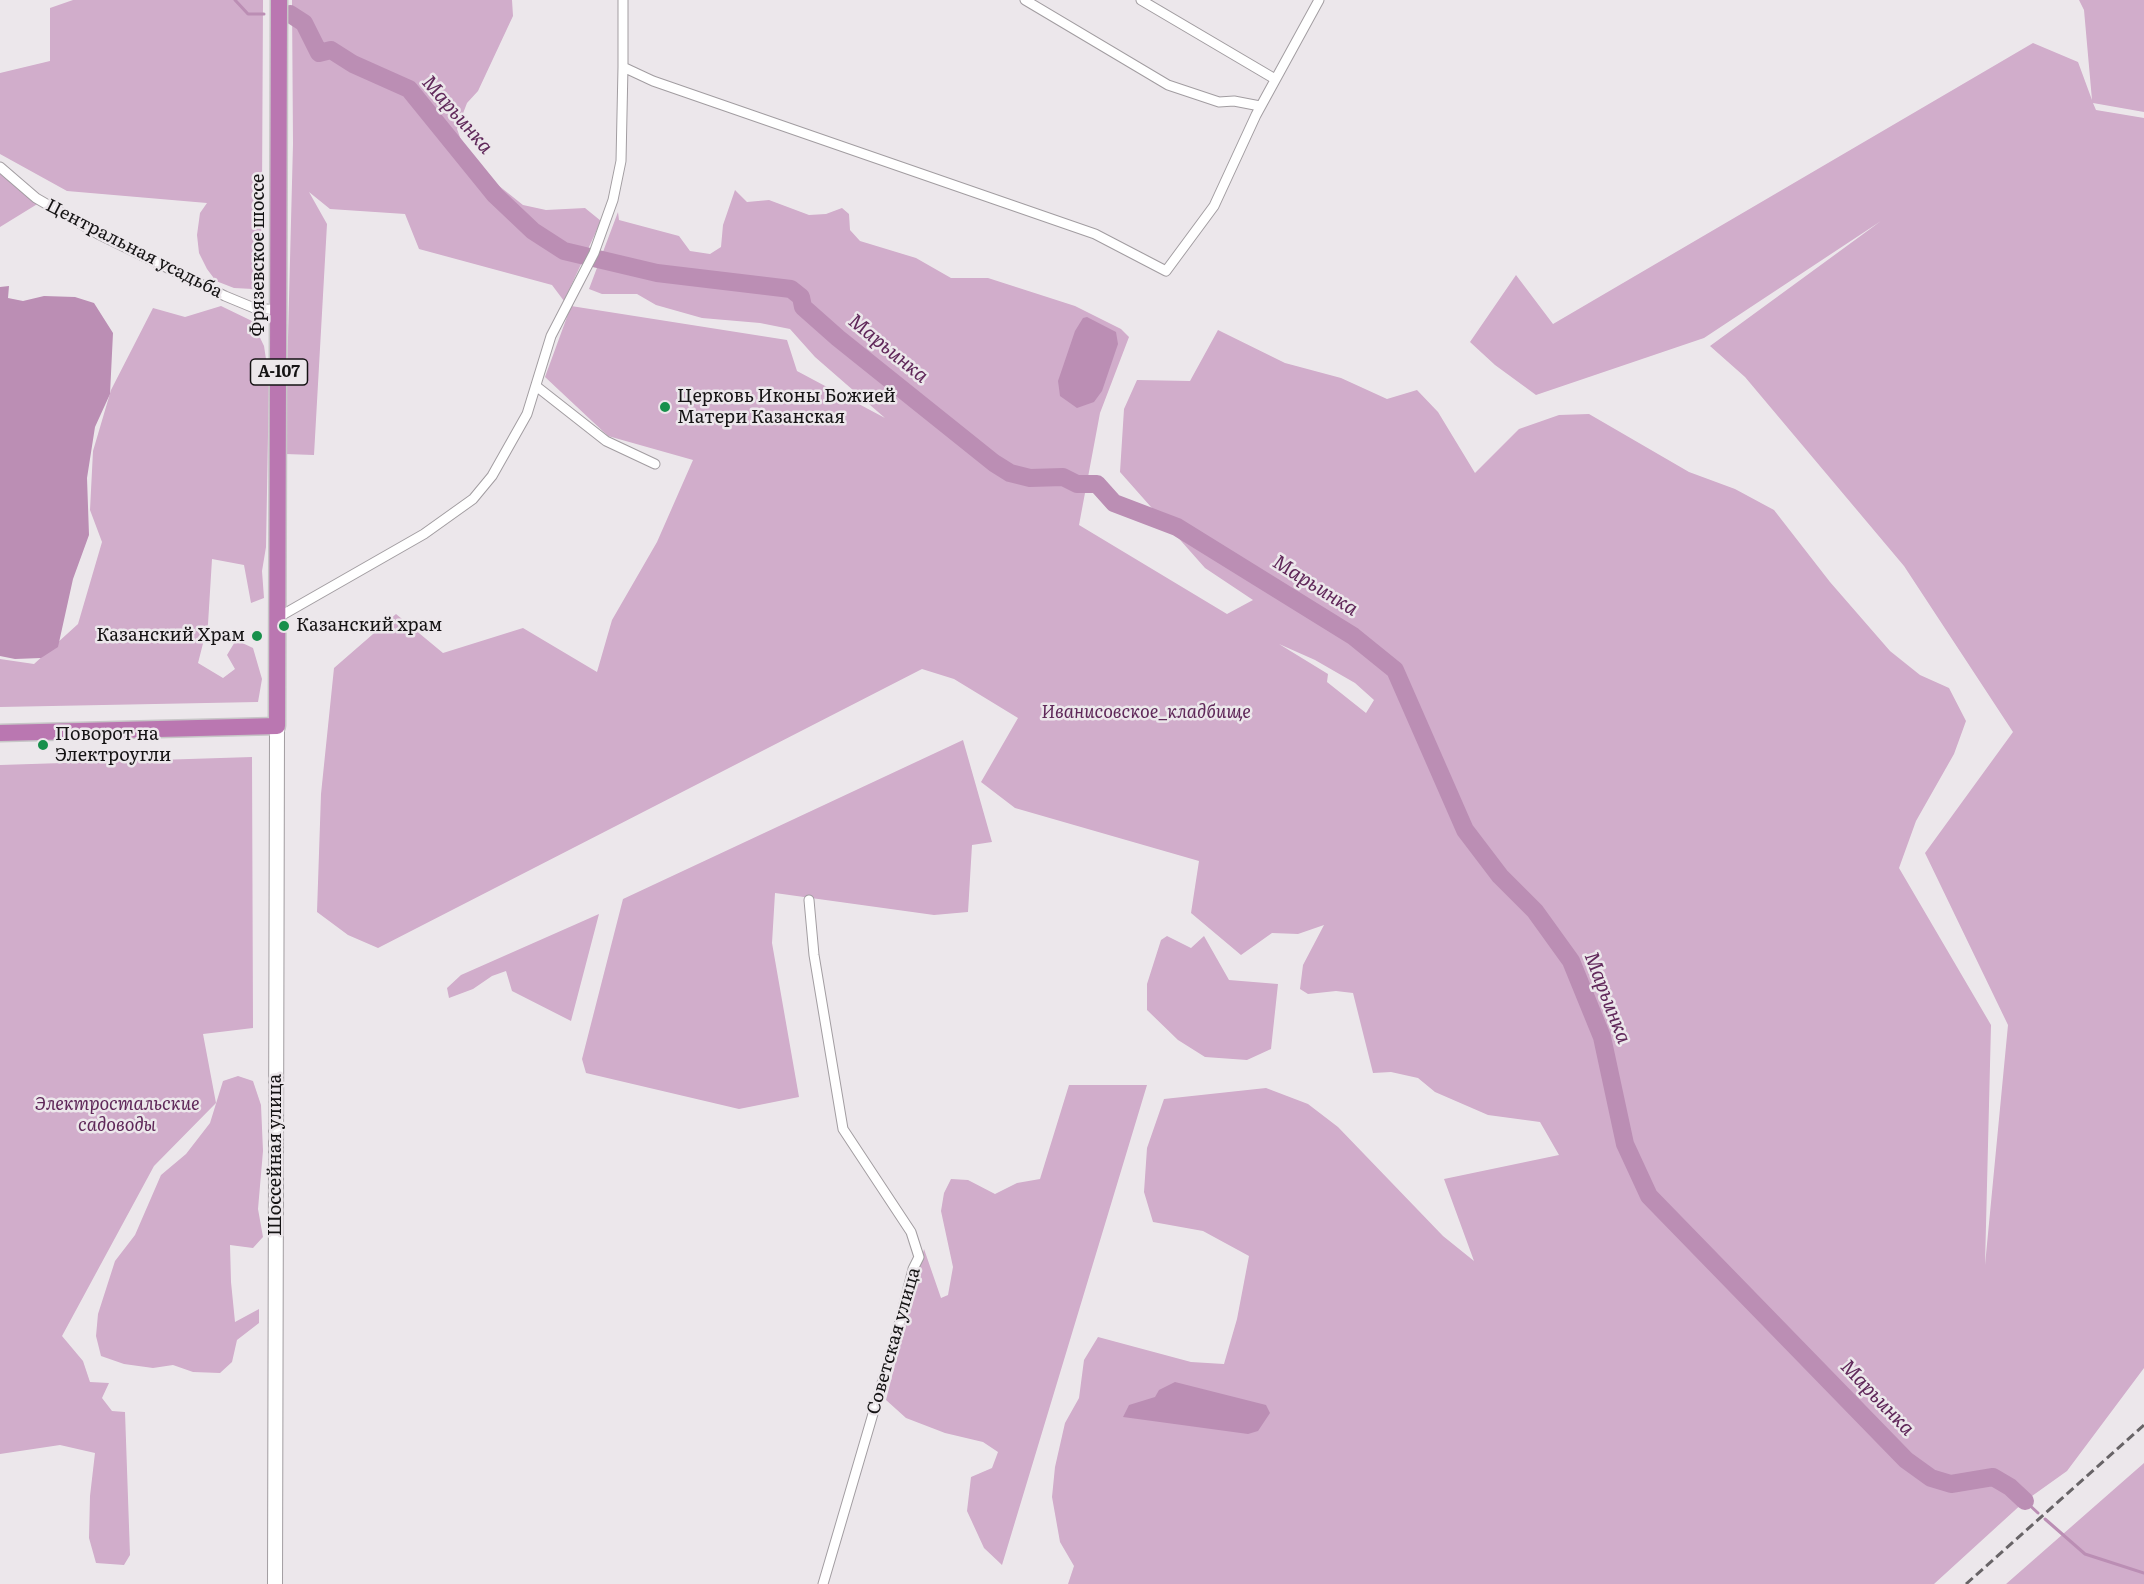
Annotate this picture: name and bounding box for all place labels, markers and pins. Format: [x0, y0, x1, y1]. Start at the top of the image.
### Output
place label: Церковь Иконы Божией Матери Казанская [677, 386, 896, 428]
marker: Церковь Иконы Божией Матери Казанская [658, 400, 672, 414]
place label: Казанский храм [296, 615, 442, 637]
marker: Казанский храм [277, 619, 291, 633]
place label: Казанский Храм [96, 625, 245, 647]
marker: Казанский Храм [250, 629, 264, 643]
place label: Поворот на Электроугли [55, 724, 171, 766]
marker: Поворот на Электроугли [36, 738, 50, 752]

